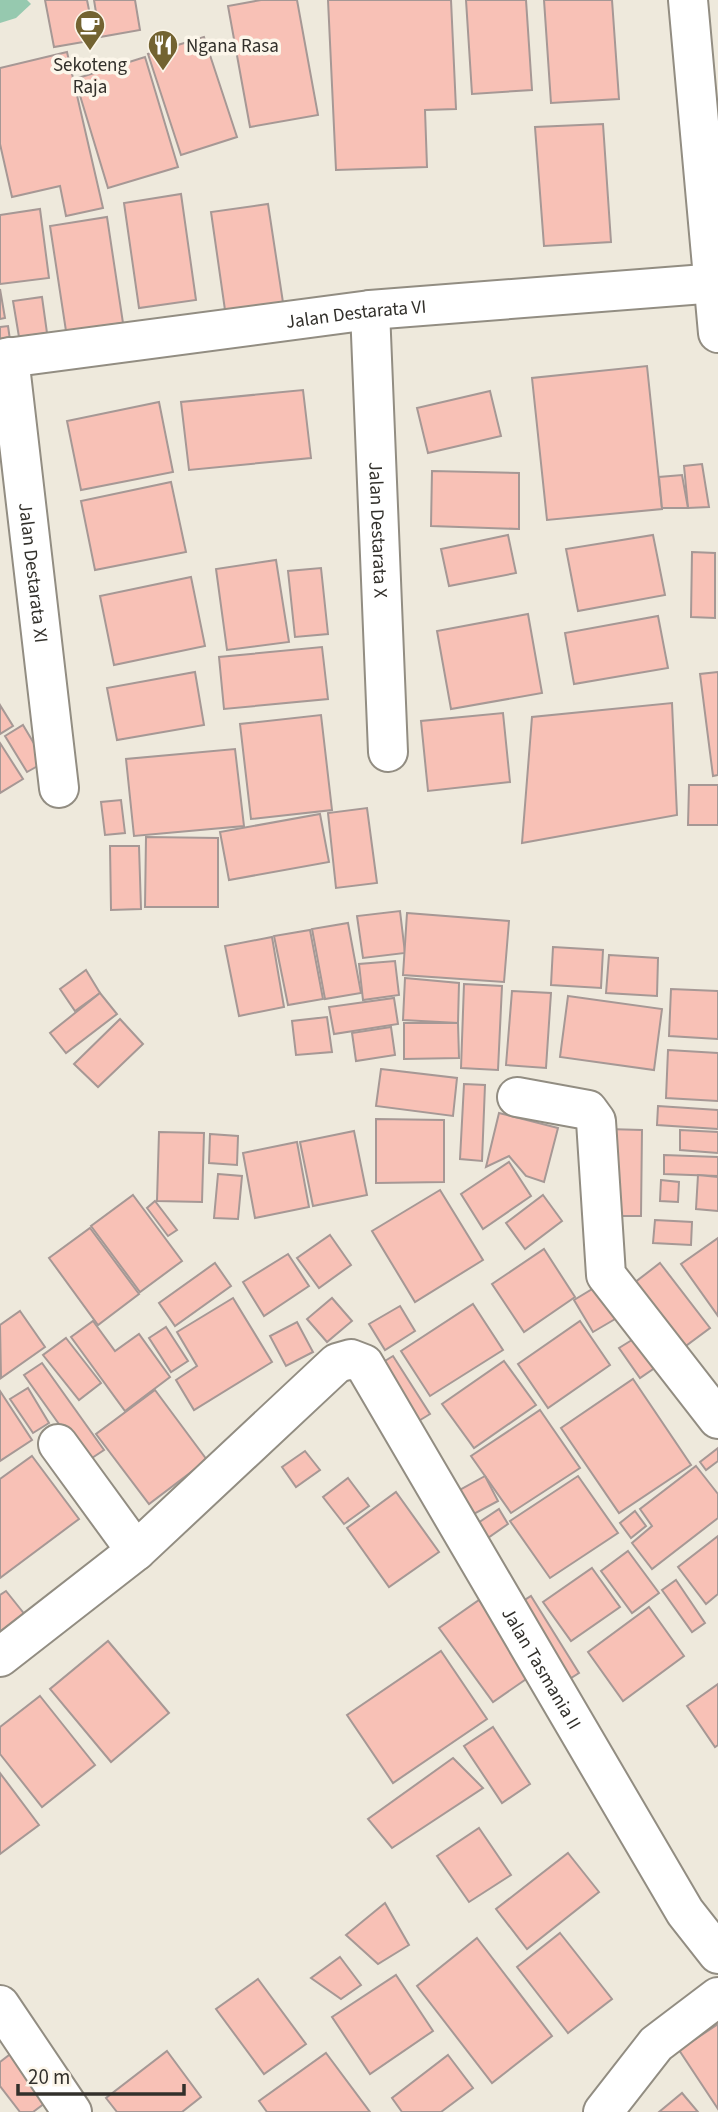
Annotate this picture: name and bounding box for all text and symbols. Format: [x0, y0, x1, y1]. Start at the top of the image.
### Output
cafe icon: Sekoteng Raja [73, 8, 107, 52]
restaurant icon: Ngana Rasa [146, 28, 180, 72]
place label: Ngana Rasa [186, 33, 279, 60]
place label: Sekoteng Raja [53, 52, 128, 101]
street label: Jalan Destarata VI [284, 294, 427, 336]
street label: Jalan Destarata X [361, 461, 394, 599]
street label: Jalan Destarata XI [11, 501, 54, 644]
street label: Jalan Tasmania II [494, 1603, 587, 1735]
scale bar [18, 2052, 184, 2096]
text: 20 m [28, 2062, 70, 2092]

